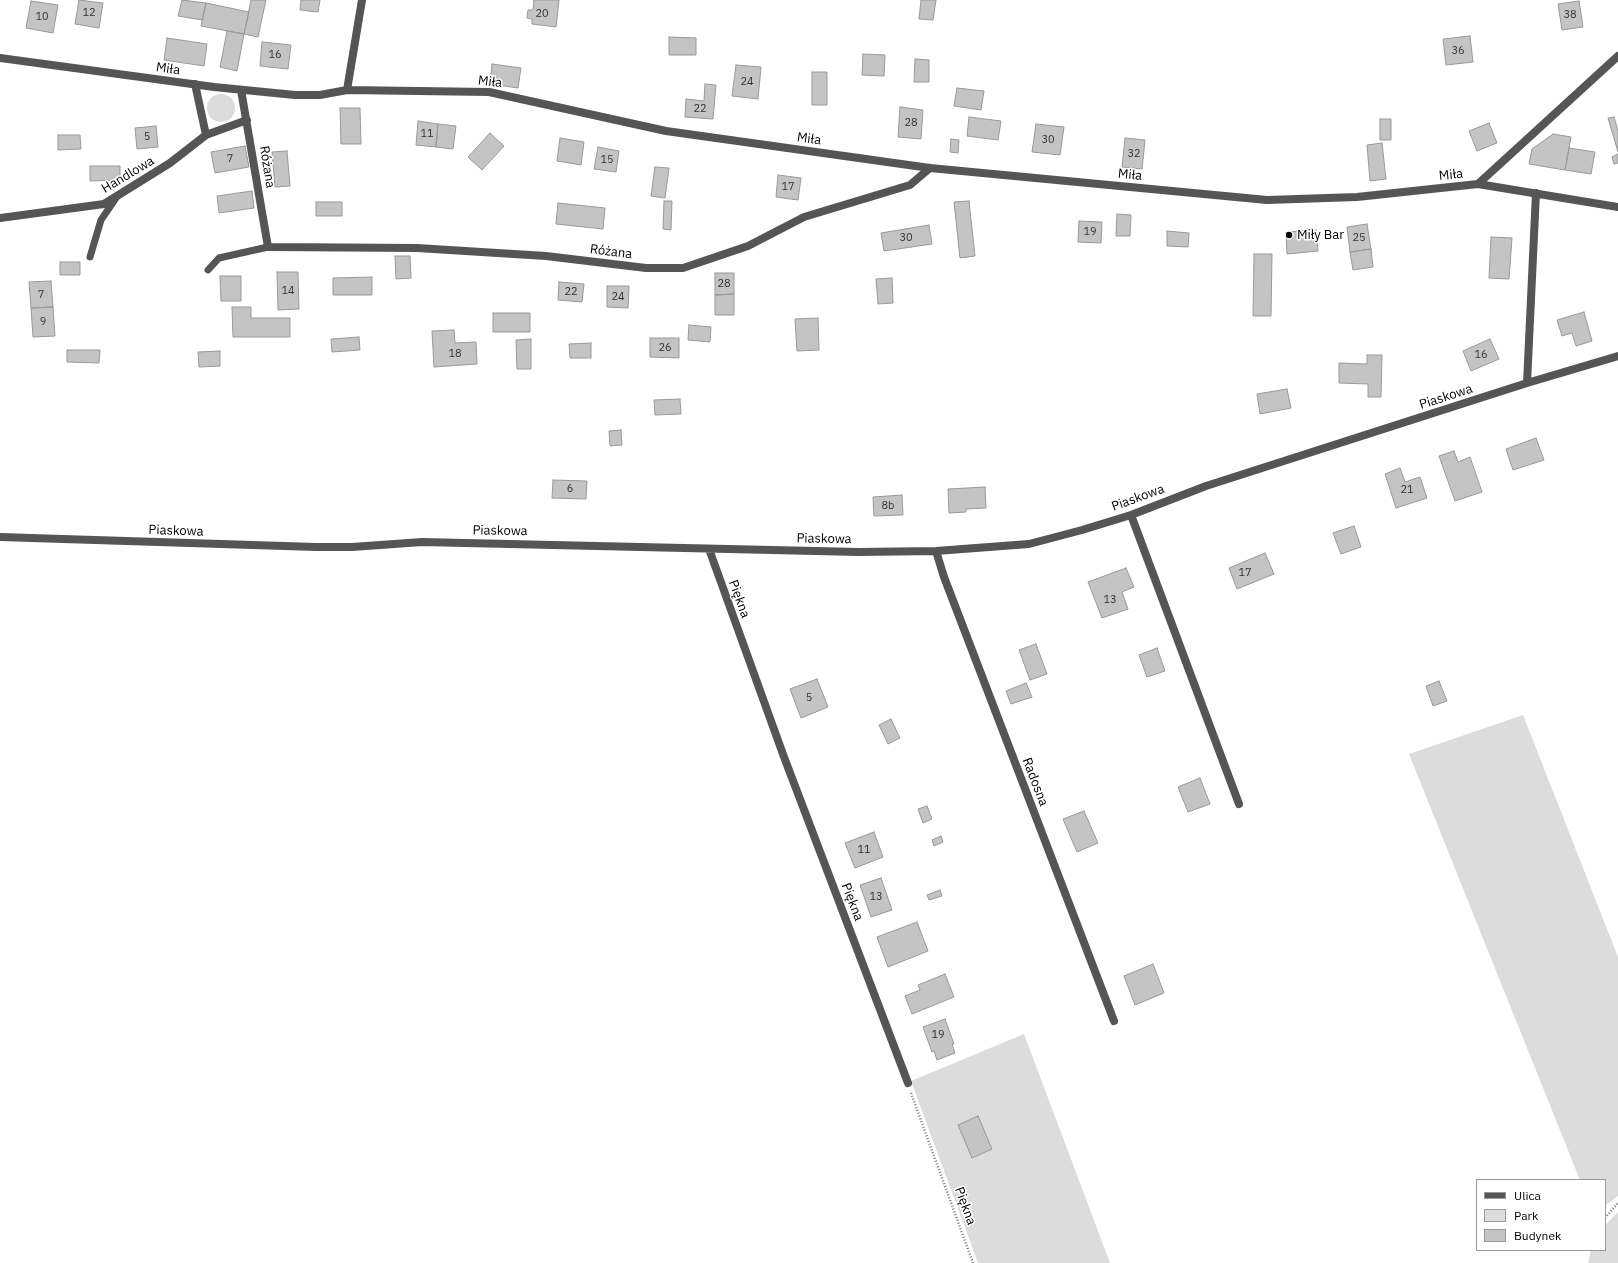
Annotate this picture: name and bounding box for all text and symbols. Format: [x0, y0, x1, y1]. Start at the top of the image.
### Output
house number: 12 [82, 6, 96, 20]
house number: 20 [535, 7, 549, 21]
house number: 38 [1563, 8, 1577, 22]
house number: 10 [35, 10, 49, 24]
house number: 36 [1451, 44, 1465, 58]
house number: 16 [268, 48, 282, 62]
street label: Miła [155, 60, 181, 78]
street label: Miła [477, 73, 503, 91]
house number: 24 [740, 75, 754, 89]
house number: 22 [693, 102, 707, 116]
house number: 28 [904, 116, 918, 130]
house number: 11 [420, 127, 434, 141]
house number: 5 [144, 130, 150, 144]
street label: Miła [796, 130, 822, 148]
house number: 30 [1041, 133, 1055, 147]
street label: Różana [256, 145, 278, 189]
house number: 32 [1127, 147, 1141, 161]
house number: 7 [227, 152, 233, 166]
street label: Handlowa [99, 153, 157, 197]
house number: 15 [600, 153, 614, 167]
street label: Miła [1117, 166, 1143, 184]
street label: Miła [1438, 166, 1464, 184]
house number: 17 [781, 180, 795, 194]
house number: 19 [1083, 225, 1097, 239]
place label: Miły Bar [1297, 227, 1344, 243]
marker: Miły Bar [1284, 230, 1294, 240]
house number: 30 [899, 231, 913, 245]
house number: 25 [1352, 231, 1366, 245]
street label: Różana [589, 242, 633, 262]
house number: 28 [717, 277, 731, 291]
house number: 14 [281, 284, 295, 298]
house number: 22 [564, 285, 578, 299]
house number: 7 [38, 288, 44, 302]
house number: 24 [611, 290, 625, 304]
house number: 9 [40, 315, 46, 329]
house number: 26 [658, 341, 672, 355]
house number: 18 [448, 347, 462, 361]
house number: 16 [1474, 348, 1488, 362]
street label: Piaskowa [1417, 381, 1475, 413]
street label: Piaskowa [1109, 481, 1167, 515]
house number: 6 [567, 482, 573, 496]
house number: 21 [1400, 483, 1414, 497]
house number: 8b [882, 499, 894, 513]
street label: Piaskowa [148, 522, 204, 540]
street label: Piaskowa [472, 523, 528, 539]
street label: Piaskowa [796, 531, 852, 547]
house number: 17 [1238, 566, 1252, 580]
street label: Piękna [725, 578, 753, 620]
house number: 13 [1103, 593, 1117, 607]
house number: 5 [806, 691, 812, 705]
street label: Radosna [1019, 756, 1051, 808]
house number: 11 [857, 843, 871, 857]
street label: Piękna [838, 881, 866, 923]
house number: 13 [869, 890, 883, 904]
house number: 19 [931, 1028, 945, 1042]
legend [1476, 1179, 1606, 1251]
street label: Piękna [951, 1185, 979, 1227]
text: Ulica [1514, 1188, 1541, 1203]
text: Park [1514, 1208, 1538, 1223]
text: Budynek [1514, 1228, 1561, 1243]

